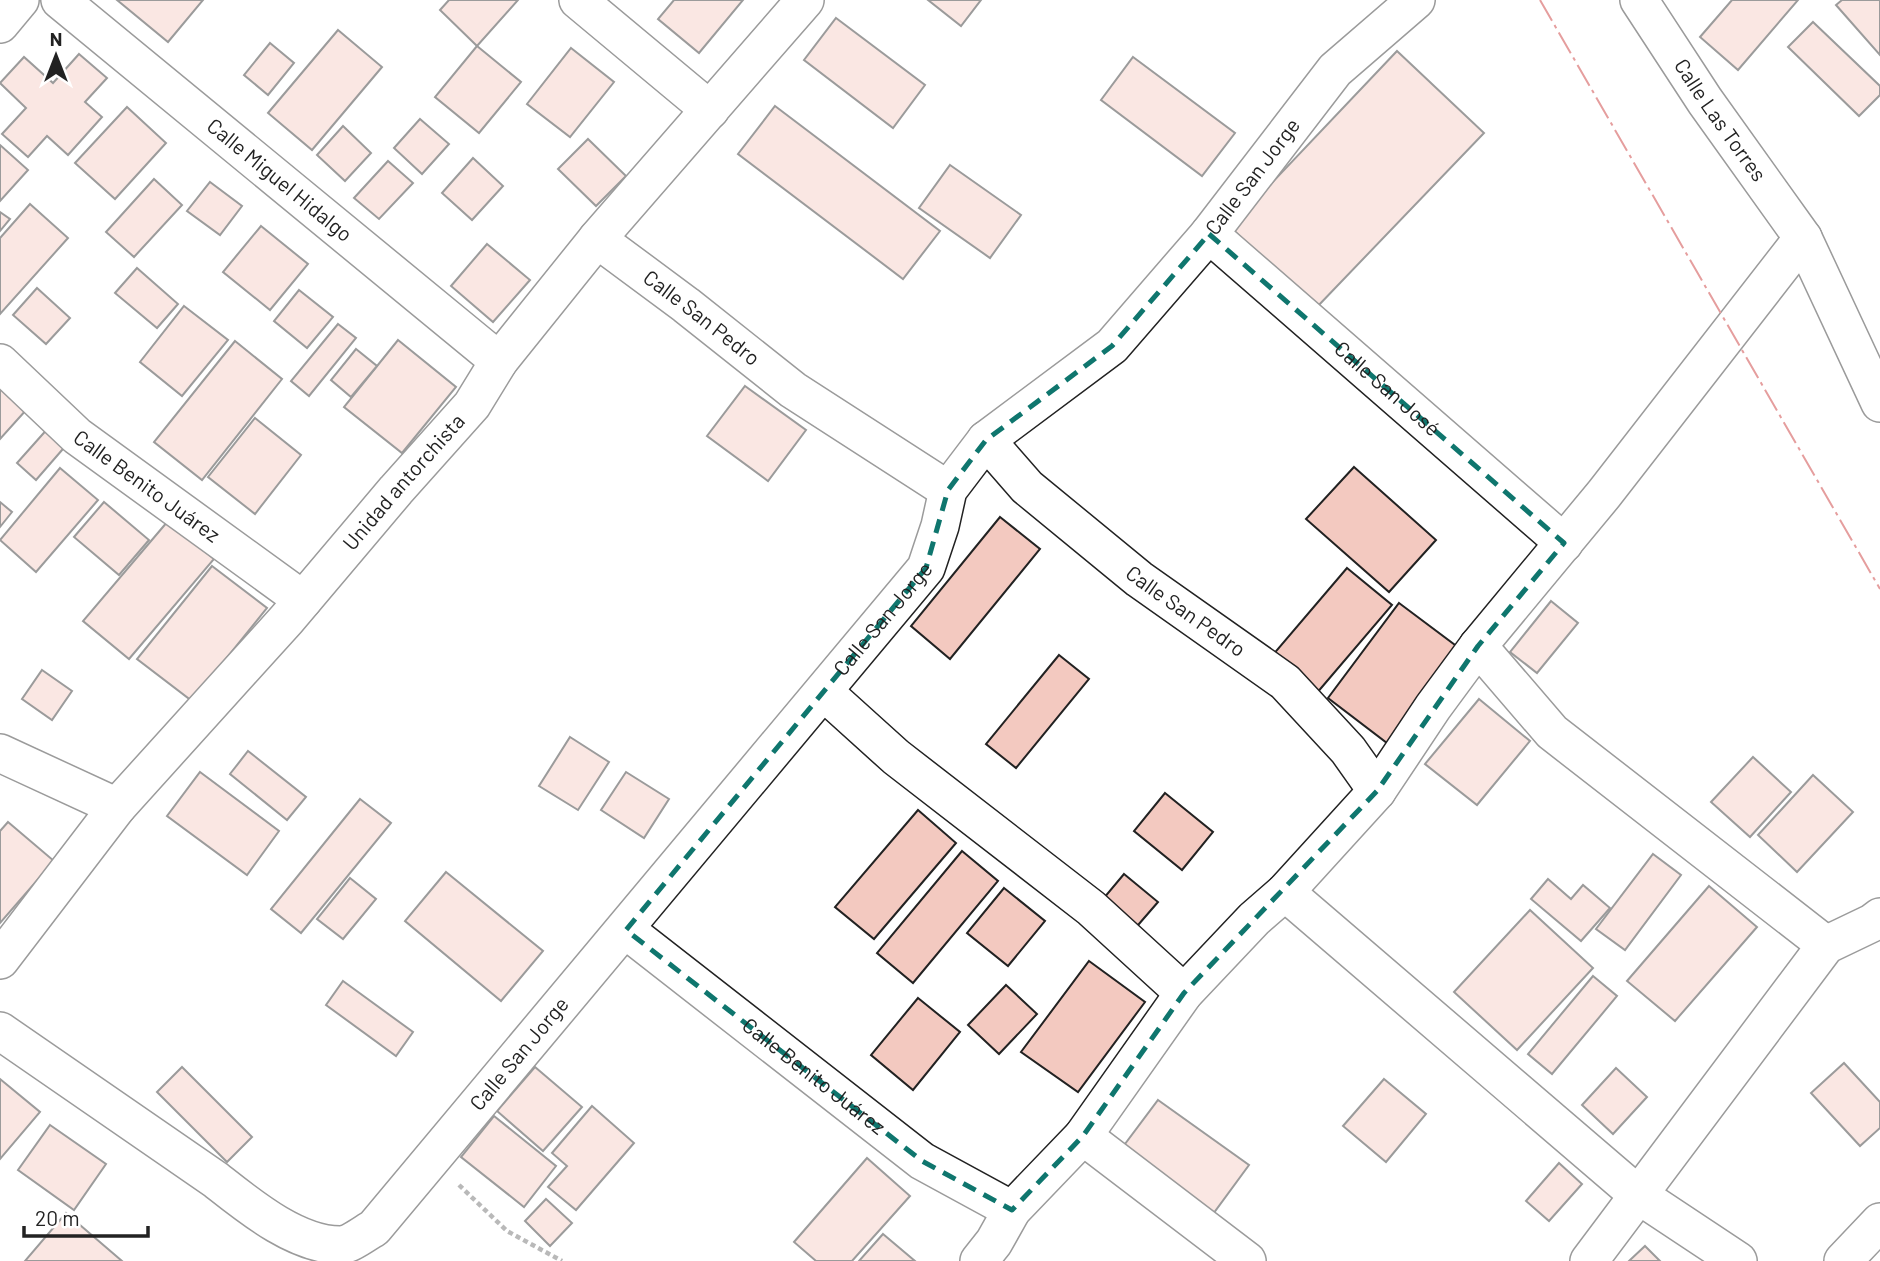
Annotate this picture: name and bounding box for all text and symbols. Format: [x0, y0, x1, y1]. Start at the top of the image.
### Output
north arrow [21, 21, 91, 91]
text: N [50, 27, 62, 50]
street label: Calle Las Torres [1670, 54, 1772, 186]
street label: Calle Miguel Hidalgo [203, 112, 358, 246]
street label: Calle San Jorge [1199, 113, 1304, 239]
street label: Calle San Pedro [639, 264, 766, 370]
street label: Calle San José [1330, 335, 1446, 441]
street label: Unidad antorchista [337, 408, 469, 555]
street label: Calle Benito Juárez [69, 424, 225, 547]
street label: Calle San Jorge [827, 556, 937, 680]
street label: Calle San Pedro [1121, 560, 1251, 661]
street label: Calle San Jorge [464, 991, 573, 1115]
street label: Calle Benito Juárez [738, 1012, 891, 1139]
scale bar [24, 1194, 149, 1238]
text: 20 m [35, 1205, 80, 1230]

